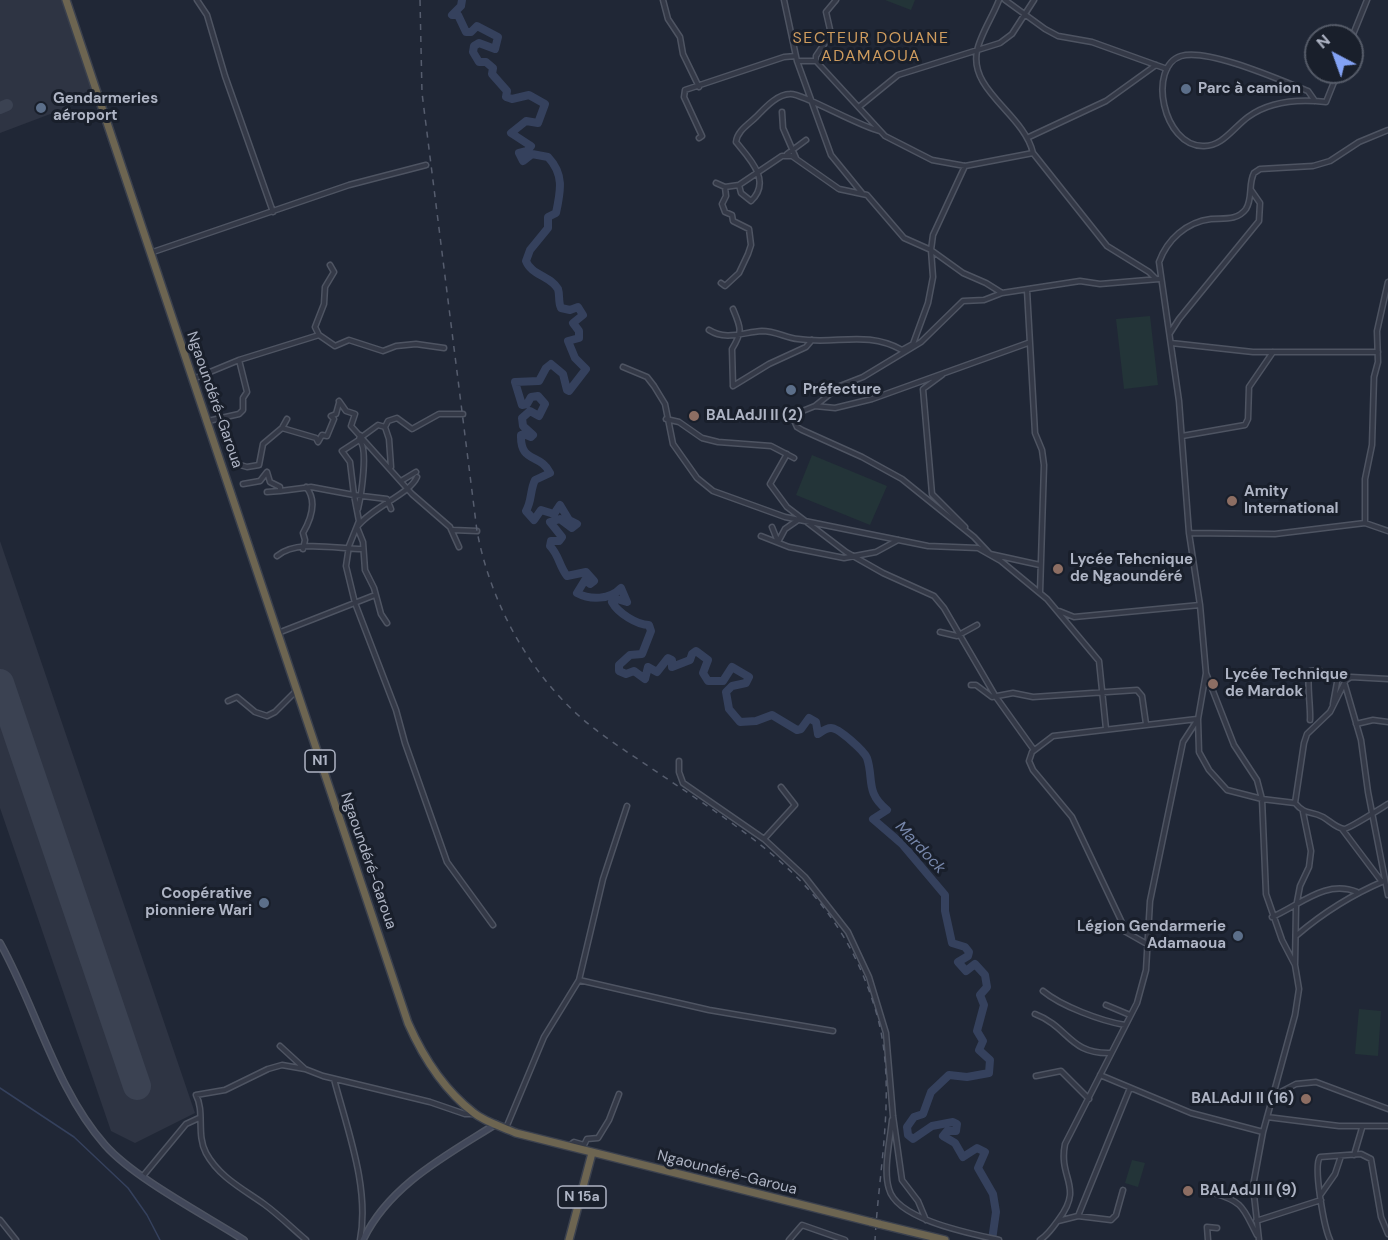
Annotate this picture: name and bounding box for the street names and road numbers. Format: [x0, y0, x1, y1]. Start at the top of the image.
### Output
street label: Ngaoundéré-Garoua [182, 329, 246, 471]
road number: N1 [305, 750, 335, 772]
street label: Ngaoundéré-Garoua [336, 790, 400, 932]
street label: Ngaoundéré-Garoua [655, 1147, 799, 1199]
road number: N 15a [558, 1186, 606, 1208]

